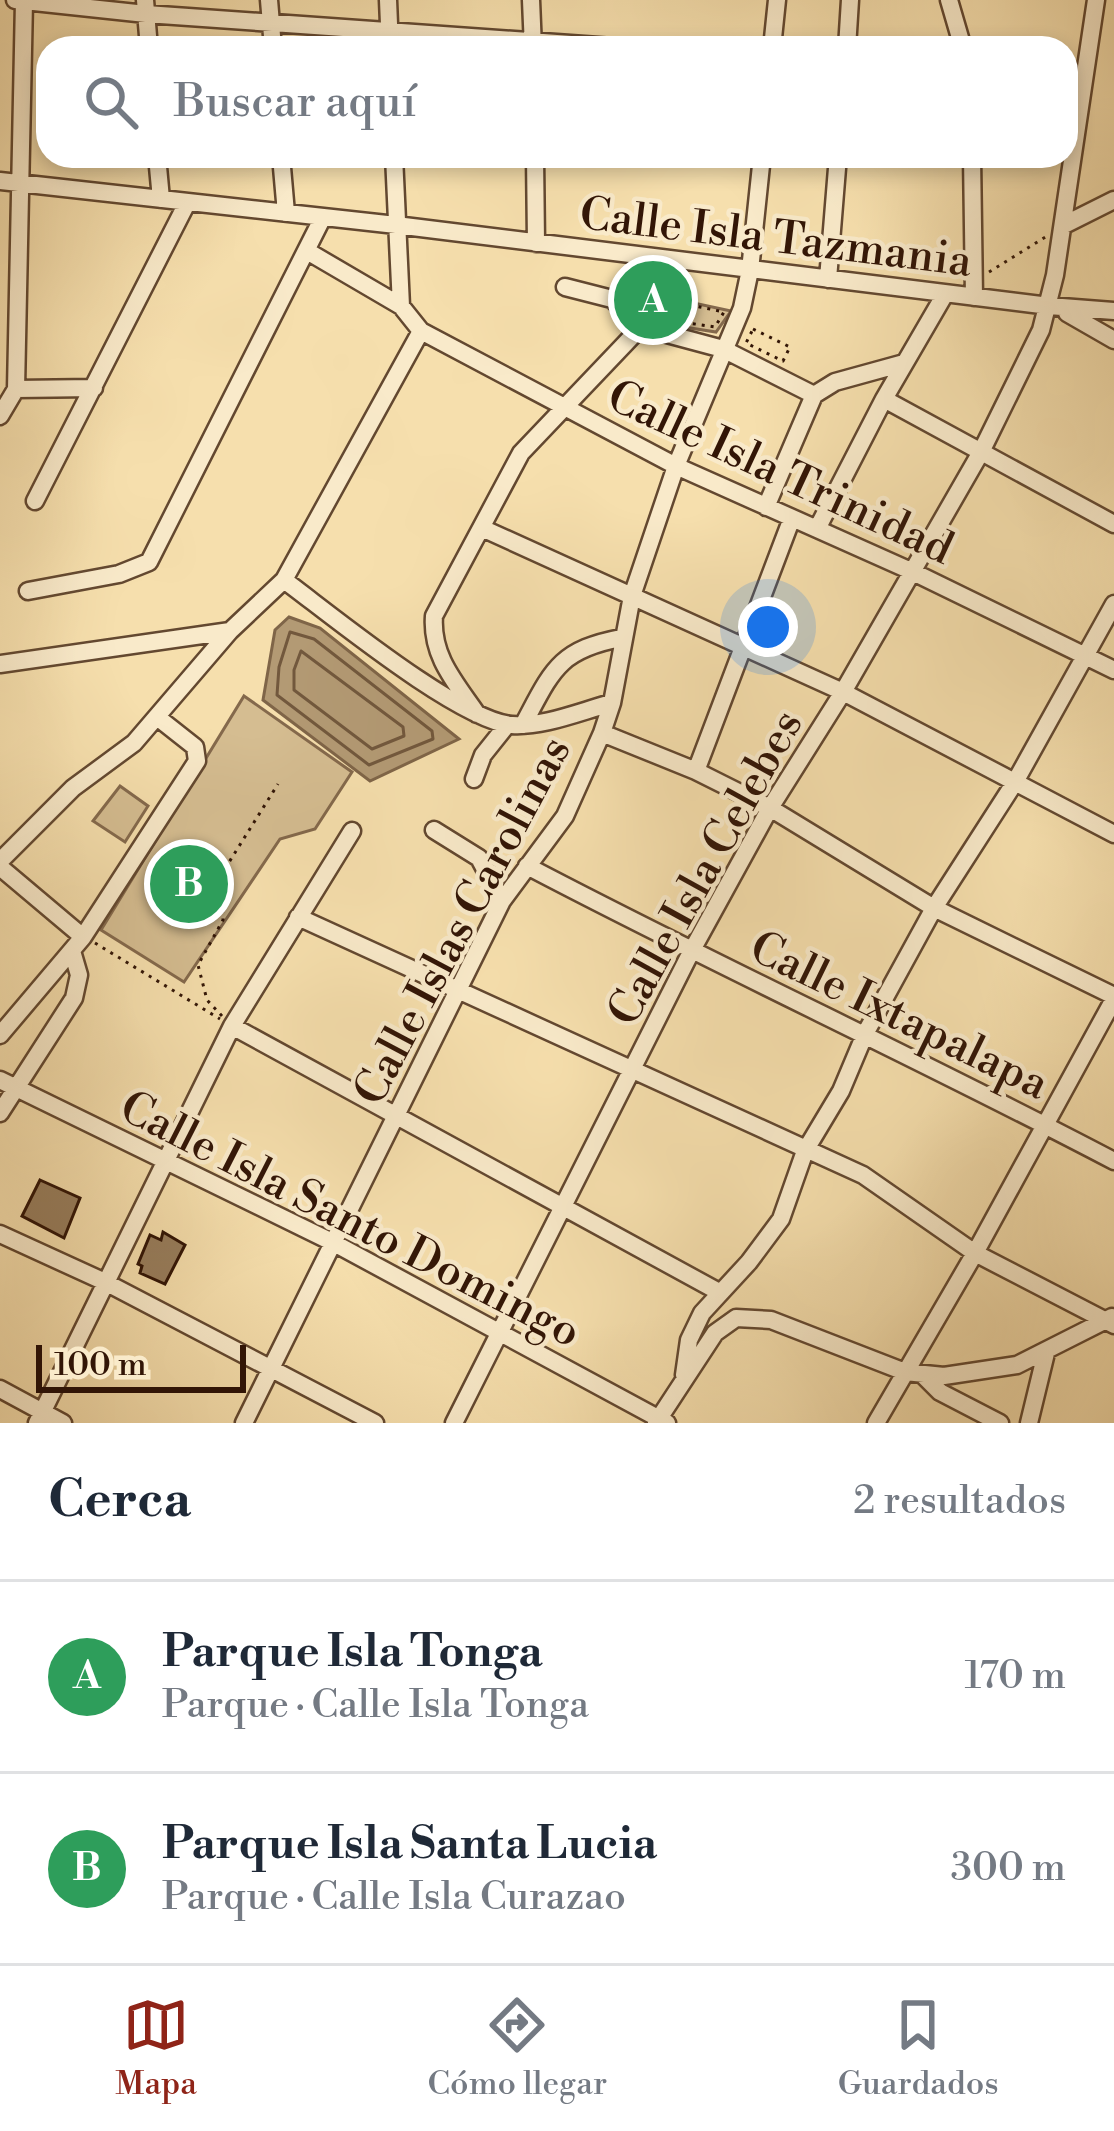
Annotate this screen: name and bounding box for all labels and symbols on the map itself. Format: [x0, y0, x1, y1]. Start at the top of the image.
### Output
street label: Calle Isla Tazmania [576, 186, 975, 291]
pin: A [614, 255, 692, 345]
street label: Calle Isla Trinidad [598, 368, 962, 579]
your location [738, 597, 798, 657]
street label: Calle Isla Celebes [596, 700, 816, 1036]
street label: Calle Islas Carolinas [342, 727, 584, 1115]
pin: B [150, 839, 228, 929]
street label: Calle Ixtapalapa [740, 919, 1058, 1113]
street label: Calle Isla Santo Domingo [110, 1079, 590, 1361]
scale bar [36, 1339, 246, 1392]

